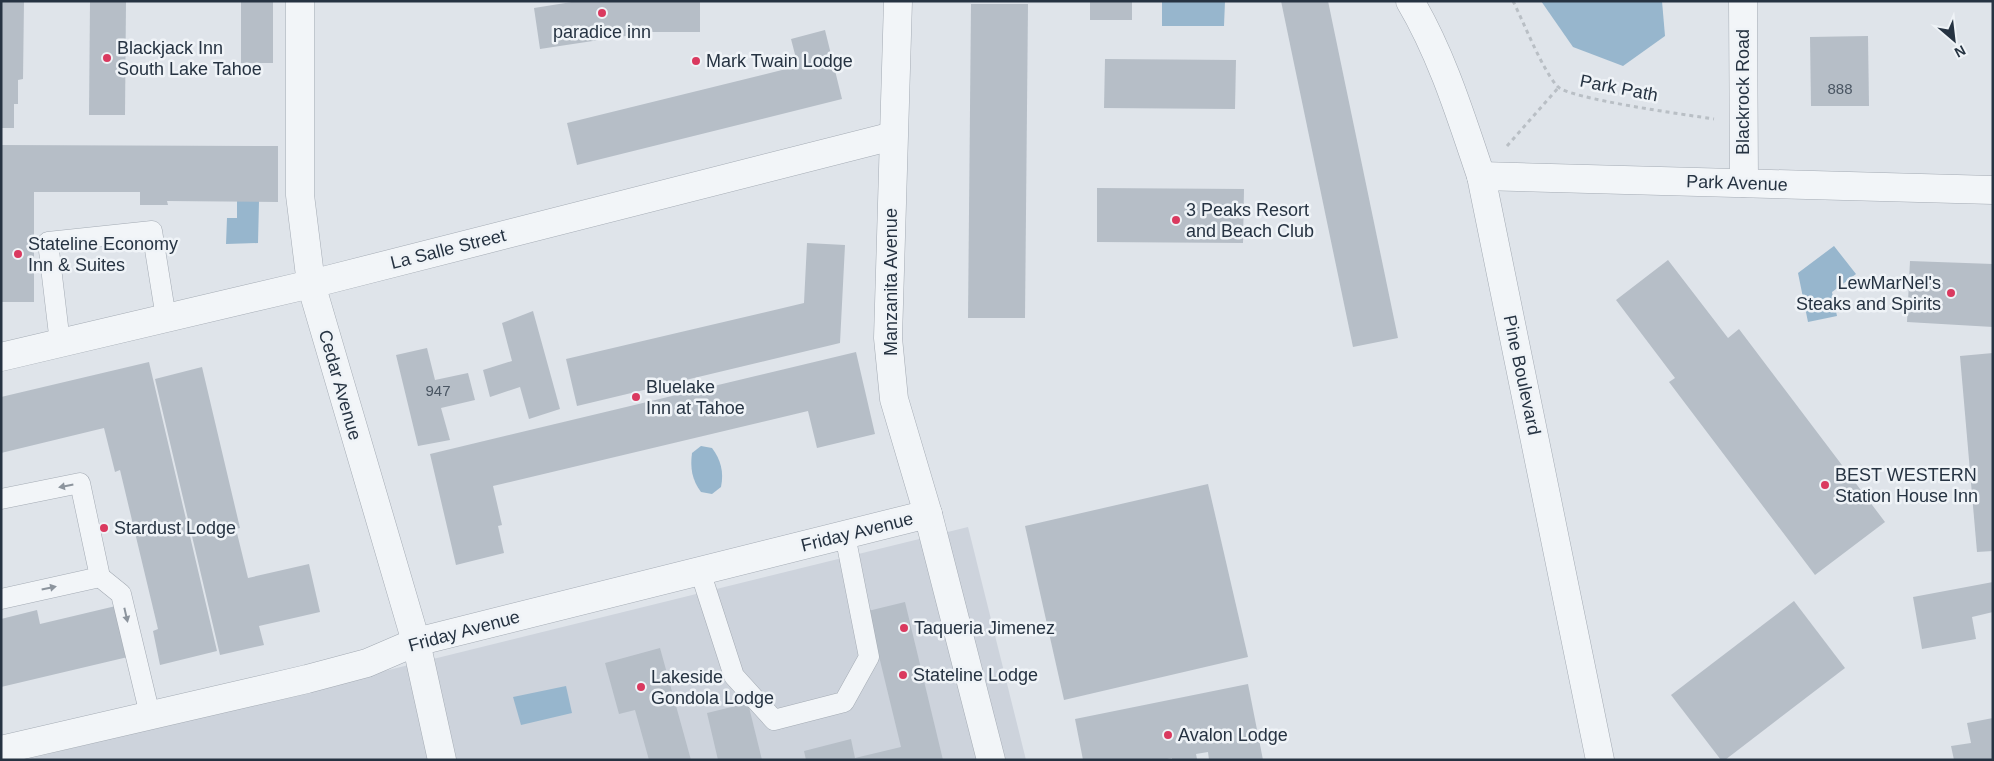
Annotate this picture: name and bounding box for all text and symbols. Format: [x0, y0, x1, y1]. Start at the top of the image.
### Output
marker: paradice inn [596, 7, 608, 19]
north arrow [1929, 15, 1979, 65]
place label: paradice inn [553, 22, 651, 42]
street label: Blackrock Road [1733, 29, 1753, 155]
place label: Blackjack Inn South Lake Tahoe [117, 38, 262, 79]
text: N [1952, 42, 1968, 61]
place label: Mark Twain Lodge [706, 51, 853, 71]
marker: Blackjack Inn South Lake Tahoe [101, 52, 113, 64]
marker: Mark Twain Lodge [690, 55, 702, 67]
street label: Park Path [1578, 71, 1660, 105]
house number: 888 [1827, 80, 1853, 97]
street label: Park Avenue [1686, 171, 1788, 195]
place label: 3 Peaks Resort and Beach Club [1186, 200, 1314, 241]
street label: Manzanita Avenue [881, 208, 901, 356]
marker: 3 Peaks Resort and Beach Club [1170, 214, 1182, 226]
street label: La Salle Street [388, 225, 508, 273]
place label: Stateline Economy Inn & Suites [28, 234, 178, 275]
marker: Stateline Economy Inn & Suites [12, 248, 24, 260]
place label: LewMarNel's Steaks and Spirits [1796, 273, 1941, 314]
marker: LewMarNel's Steaks and Spirits [1945, 287, 1957, 299]
street label: Pine Boulevard [1500, 313, 1544, 437]
street label: Cedar Avenue [315, 328, 365, 442]
place label: Bluelake Inn at Tahoe [646, 377, 745, 418]
house number: 947 [425, 382, 451, 399]
marker: Bluelake Inn at Tahoe [630, 391, 642, 403]
place label: BEST WESTERN Station House Inn [1835, 465, 1978, 506]
marker: BEST WESTERN Station House Inn [1819, 479, 1831, 491]
one-way arrow [58, 482, 73, 490]
street label: Friday Avenue [799, 508, 915, 556]
place label: Stardust Lodge [114, 518, 236, 538]
marker: Stardust Lodge [98, 522, 110, 534]
one-way arrow [41, 584, 56, 592]
street label: Friday Avenue [406, 606, 522, 656]
one-way arrow [122, 607, 130, 622]
place label: Taqueria Jimenez [914, 618, 1055, 638]
marker: Taqueria Jimenez [898, 622, 910, 634]
place label: Stateline Lodge [913, 665, 1038, 685]
place label: Lakeside Gondola Lodge [651, 667, 774, 708]
marker: Stateline Lodge [897, 669, 909, 681]
marker: Lakeside Gondola Lodge [635, 681, 647, 693]
place label: Avalon Lodge [1178, 725, 1288, 745]
marker: Avalon Lodge [1162, 729, 1174, 741]

